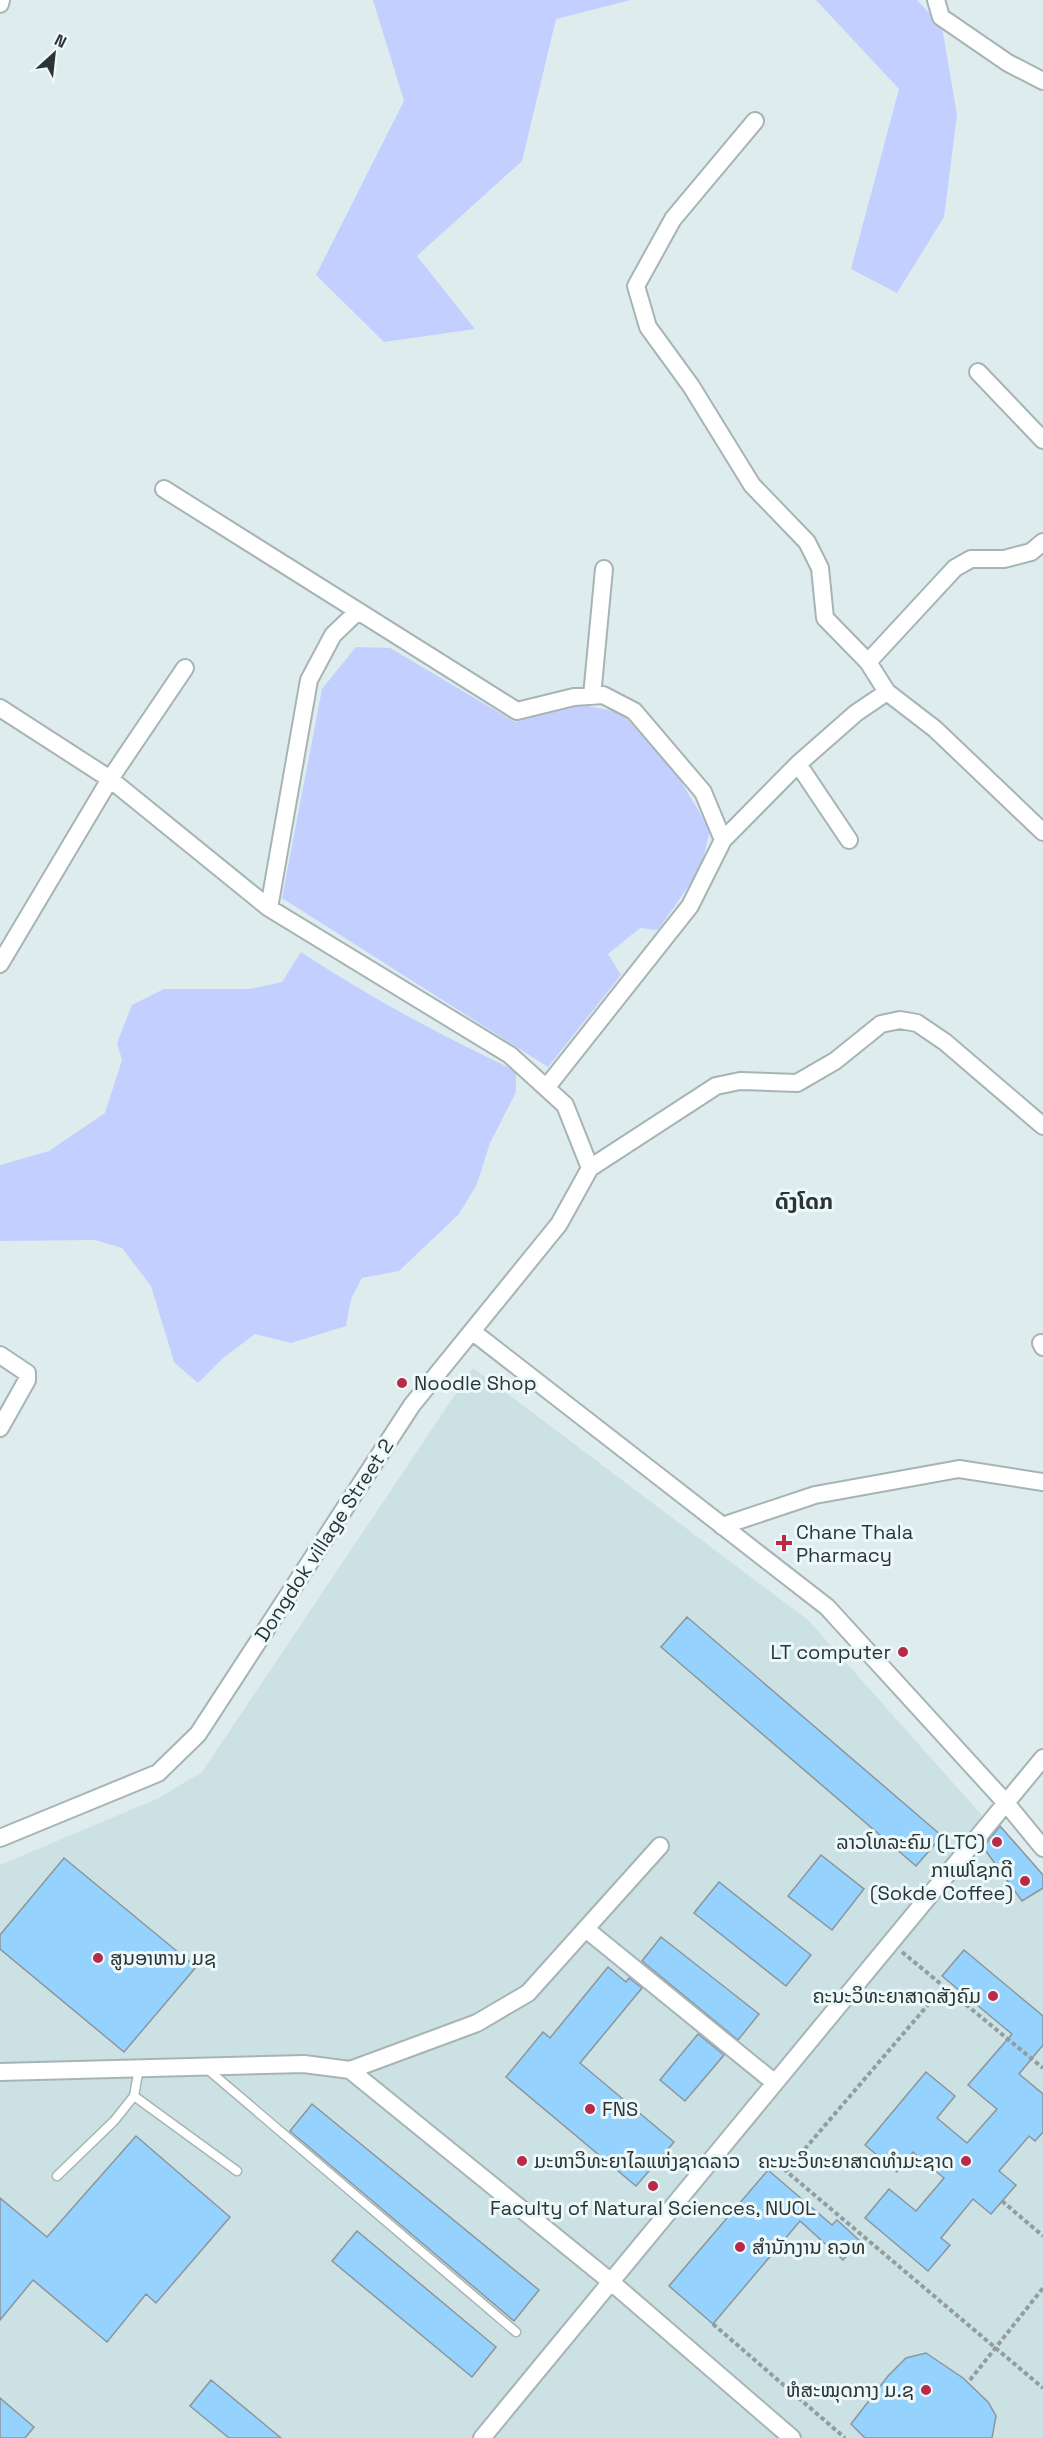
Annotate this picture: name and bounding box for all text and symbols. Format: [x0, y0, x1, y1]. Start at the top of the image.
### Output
north arrow [24, 24, 84, 84]
text: N [51, 29, 70, 53]
district label: ດົງໂດກ [775, 1187, 833, 1215]
place label: Noodle Shop [414, 1370, 537, 1396]
marker: Noodle Shop [395, 1376, 409, 1390]
street label: Dongdok village Street 2 [249, 1434, 399, 1646]
place label: Chane Thala Pharmacy [796, 1519, 913, 1568]
marker: Chane Thala Pharmacy [777, 1536, 791, 1550]
place label: LT computer [771, 1639, 891, 1665]
marker: LT computer [896, 1645, 910, 1659]
place label: ລາວໂທລະຄົມ (LTC) [836, 1829, 985, 1855]
marker: ລາວໂທລະຄົມ (LTC) [990, 1835, 1004, 1849]
place label: ກາເຟໂຊກດີ (Sokde Coffee) [870, 1857, 1013, 1906]
marker: ກາເຟໂຊກດີ (Sokde Coffee) [1018, 1874, 1032, 1888]
place label: ສູນອາຫານ ມຊ [110, 1945, 216, 1971]
marker: ສູນອາຫານ ມຊ [91, 1951, 105, 1965]
place label: ຄະນະວິທະຍາສາດສັງຄົມ [813, 1983, 981, 2009]
marker: ຄະນະວິທະຍາສາດສັງຄົມ [986, 1989, 1000, 2003]
place label: FNS [602, 2096, 638, 2122]
marker: FNS [583, 2102, 597, 2116]
place label: ມະຫາວິທະຍາໄລແຫ່ງຊາດລາວ [534, 2148, 741, 2174]
place label: ຄະນະວິທະຍາສາດທຳມະຊາດ [758, 2148, 954, 2174]
marker: ມະຫາວິທະຍາໄລແຫ່ງຊາດລາວ [515, 2154, 529, 2168]
marker: ຄະນະວິທະຍາສາດທຳມະຊາດ [959, 2154, 973, 2168]
marker: Faculty of Natural Sciences, NUOL [646, 2179, 660, 2193]
place label: Faculty of Natural Sciences, NUOL [490, 2195, 816, 2221]
place label: ສຳນັກງານ ຄວທ [752, 2234, 866, 2260]
marker: ສຳນັກງານ ຄວທ [733, 2240, 747, 2254]
place label: ຫໍສະໝຸດກາງ ມ.ຊ [786, 2377, 914, 2403]
marker: ຫໍສະໝຸດກາງ ມ.ຊ [919, 2383, 933, 2397]

